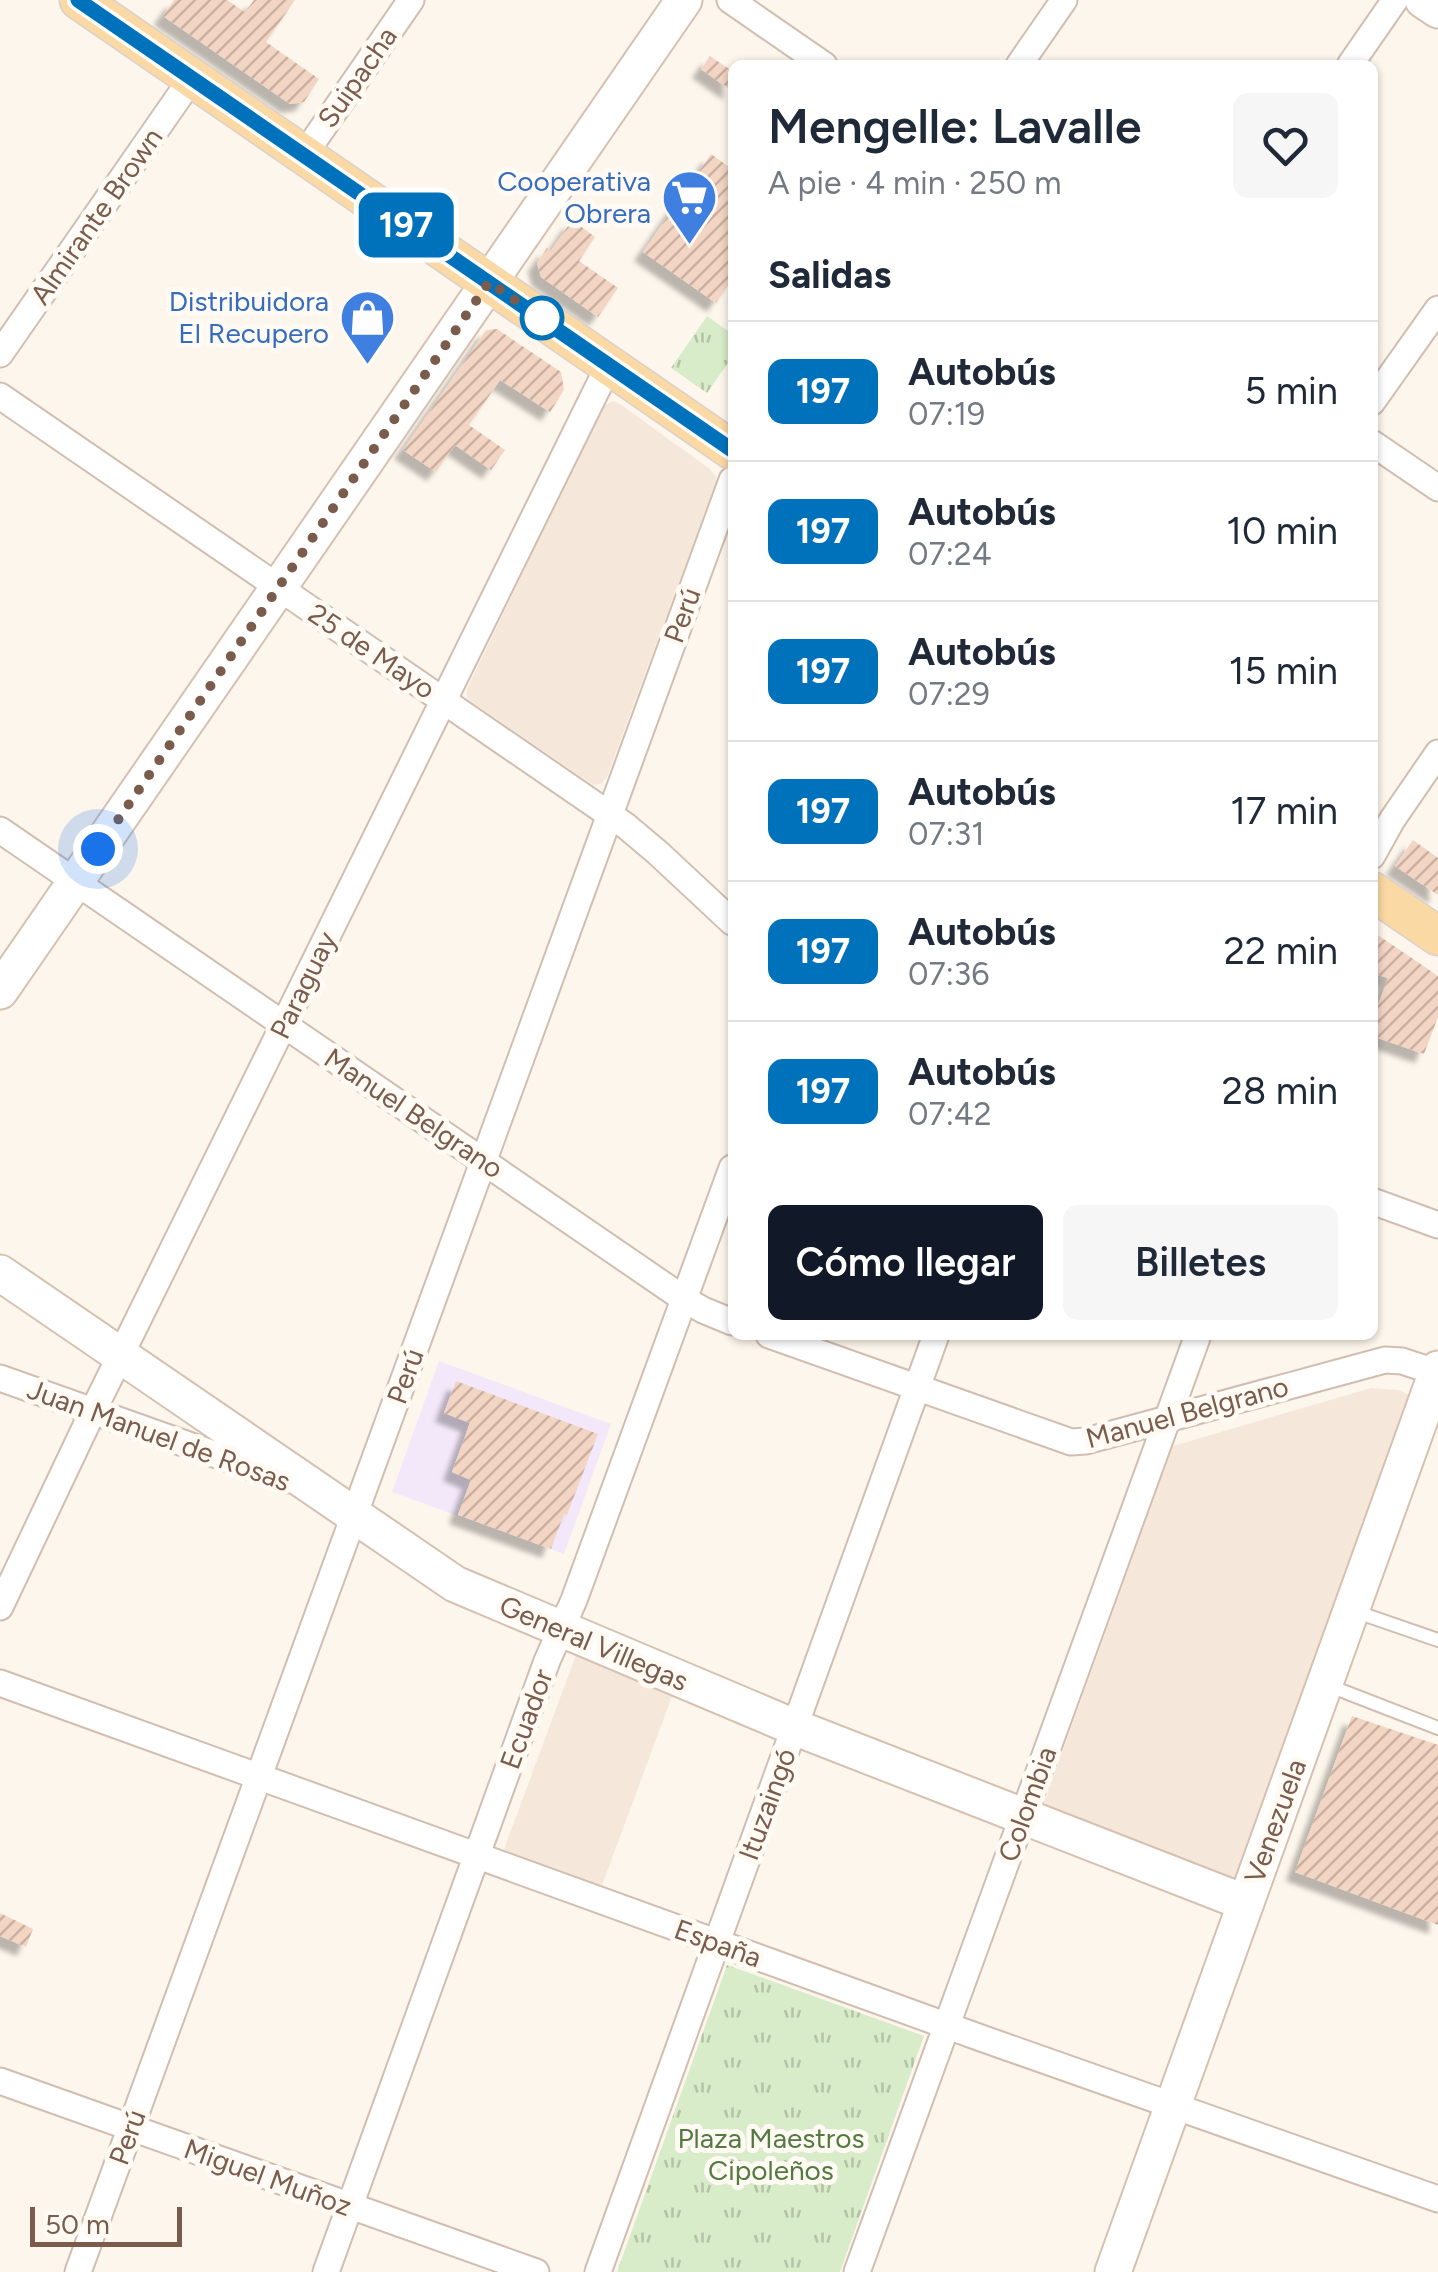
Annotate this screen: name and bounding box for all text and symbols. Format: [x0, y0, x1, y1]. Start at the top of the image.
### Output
street label: Suipacha [310, 20, 404, 134]
button: heart [1233, 93, 1338, 198]
text: Mengelle: Lavalle [768, 97, 1141, 155]
street label: Almirante Brown [23, 121, 169, 311]
place label: Cooperativa Obrera [497, 164, 651, 230]
text: A pie · 4 min · 250 m [768, 164, 1061, 202]
supermarket icon: Cooperativa Obrera [660, 167, 720, 246]
line badge: 197 [348, 192, 464, 258]
text: 197 [379, 204, 433, 246]
text: Salidas [768, 252, 891, 298]
place label: Distribuidora El Recupero [169, 284, 329, 350]
shop icon: Distribuidora El Recupero [338, 287, 398, 366]
unlabelled marker [521, 297, 563, 339]
text: Autobús [908, 349, 1056, 395]
text: 5 min [1244, 368, 1338, 414]
text: 197 [796, 370, 850, 412]
text: 07:19 [908, 395, 985, 433]
text: Autobús [908, 489, 1056, 535]
text: 10 min [1226, 508, 1338, 554]
text: 197 [796, 510, 850, 552]
text: 07:24 [908, 535, 992, 573]
street label: Perú [656, 583, 708, 647]
street label: 25 de Mayo [302, 596, 442, 706]
text: Autobús [908, 629, 1056, 675]
text: 15 min [1229, 648, 1338, 694]
text: 197 [796, 650, 850, 692]
text: 07:29 [908, 675, 990, 713]
text: Autobús [908, 769, 1056, 815]
text: 17 min [1230, 788, 1338, 834]
text: 197 [796, 790, 850, 832]
text: 07:31 [908, 815, 984, 853]
your location [73, 824, 123, 874]
text: Autobús [908, 909, 1056, 955]
street label: Paraguay [263, 926, 344, 1044]
text: 22 min [1224, 928, 1338, 974]
text: 197 [796, 930, 850, 972]
text: 07:36 [908, 955, 989, 993]
street label: Manuel Belgrano [318, 1041, 510, 1185]
text: Autobús [908, 1049, 1056, 1095]
text: 28 min [1222, 1068, 1338, 1114]
text: 197 [796, 1070, 850, 1112]
text: 07:42 [908, 1095, 992, 1133]
button: Cómo llegar [768, 1205, 1043, 1320]
button: Billetes [1063, 1205, 1338, 1320]
street label: Perú [379, 1344, 431, 1408]
street label: Manuel Belgrano [1082, 1369, 1292, 1455]
street label: Juan Manuel de Rosas [23, 1372, 295, 1498]
street label: General Villegas [495, 1588, 693, 1698]
street label: Ecuador [492, 1664, 560, 1774]
street label: Colombia [991, 1742, 1063, 1866]
street label: Ituzaingó [731, 1743, 803, 1865]
street label: Venezuela [1237, 1754, 1313, 1888]
street label: España [670, 1912, 766, 1974]
street label: Perú [101, 2105, 153, 2169]
park label: Plaza Maestros Cipoleños [677, 2121, 865, 2187]
street label: Miguel Muñoz [180, 2131, 356, 2223]
scale bar [30, 2202, 182, 2246]
text: 50 m [45, 2207, 110, 2241]

